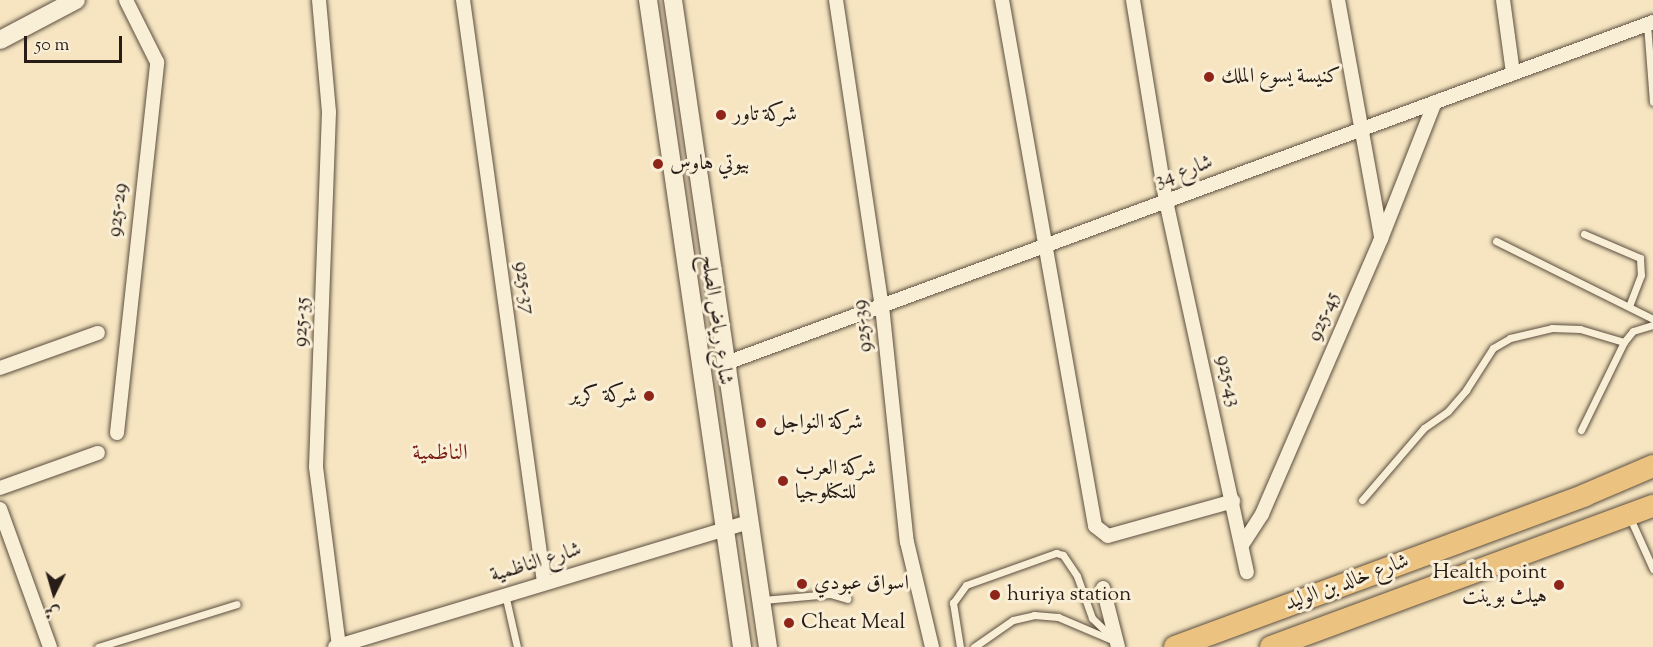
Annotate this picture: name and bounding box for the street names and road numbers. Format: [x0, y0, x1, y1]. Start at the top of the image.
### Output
street label: شارع 34 [1152, 150, 1216, 194]
street label: 925-29 [102, 182, 134, 238]
street label: شارع رياض الصلح [694, 253, 738, 387]
street label: 925-37 [508, 260, 540, 316]
street label: 925-45 [1302, 289, 1346, 345]
street label: 925-35 [288, 296, 316, 348]
street label: 925-39 [847, 298, 879, 354]
street label: 925-43 [1210, 353, 1246, 409]
street label: شارع الناظمية [487, 537, 585, 589]
street label: شارع خالد بن الوليد [1281, 549, 1413, 617]

